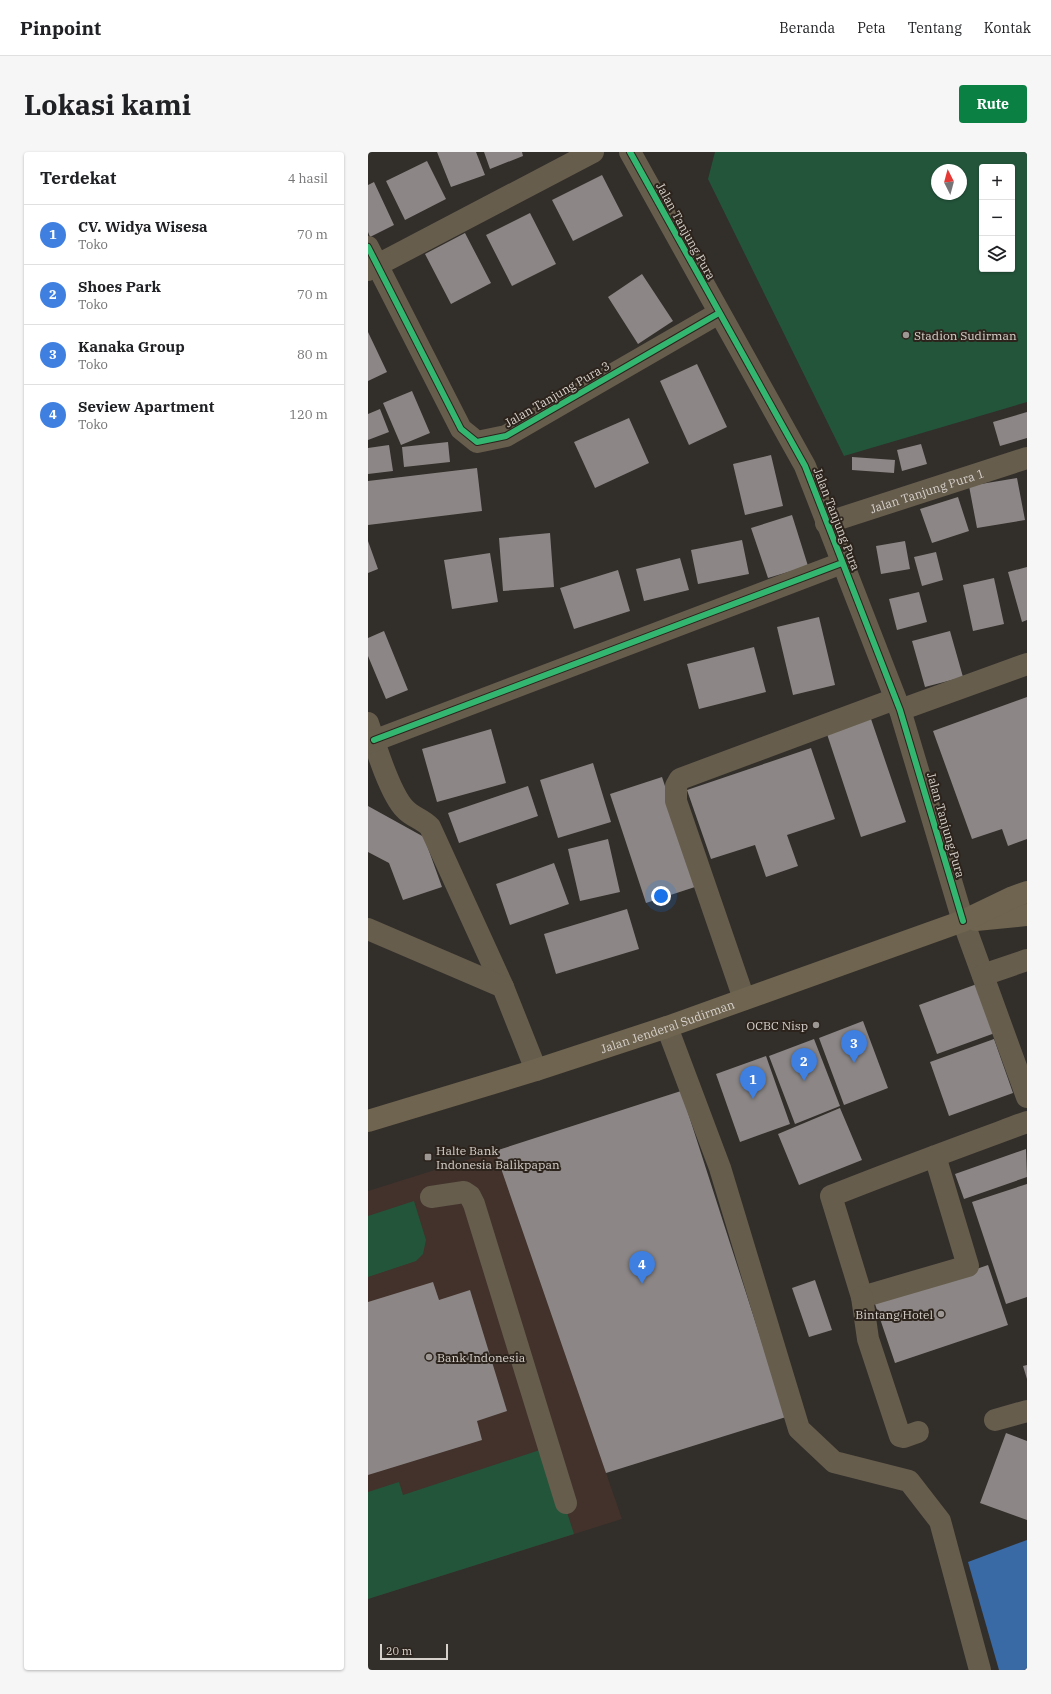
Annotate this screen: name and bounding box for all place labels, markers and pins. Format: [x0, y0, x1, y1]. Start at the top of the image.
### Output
place label: Stadion Sudirman [914, 328, 1017, 343]
marker: Stadion Sudirman [901, 330, 911, 340]
place label: OCBC Nisp [747, 1018, 808, 1033]
marker: OCBC Nisp [811, 1020, 821, 1030]
pin: 3 [841, 1030, 867, 1063]
pin: 2 [791, 1048, 817, 1081]
pin: 1 [740, 1066, 766, 1099]
place label: Halte Bank Indonesia Balikpapan [436, 1143, 560, 1172]
marker: Halte Bank Indonesia Balikpapan [423, 1152, 433, 1162]
pin: 4 [629, 1251, 655, 1284]
place label: Bintang Hotel [855, 1307, 933, 1322]
marker: Bintang Hotel [936, 1309, 946, 1319]
place label: Bank Indonesia [437, 1350, 526, 1365]
marker: Bank Indonesia [424, 1352, 434, 1362]

